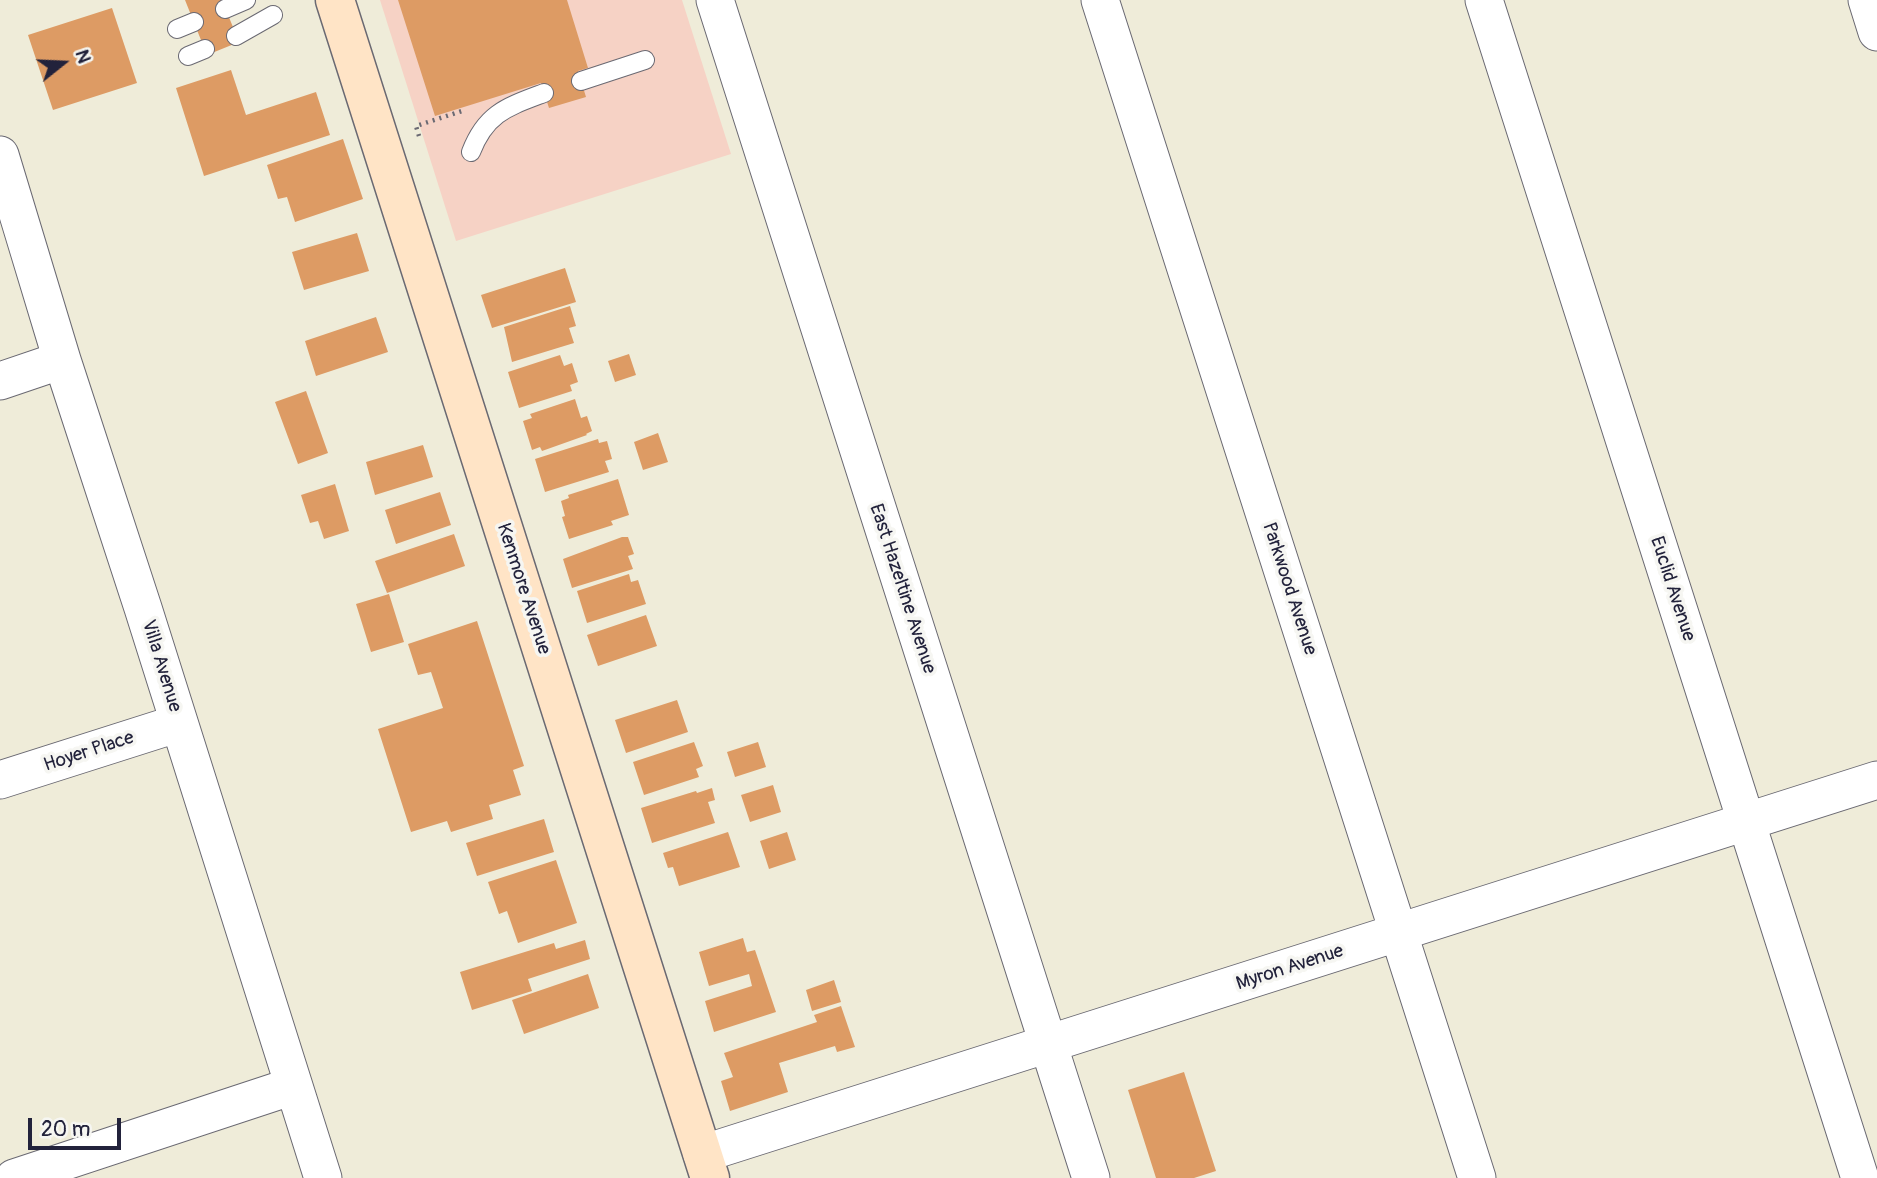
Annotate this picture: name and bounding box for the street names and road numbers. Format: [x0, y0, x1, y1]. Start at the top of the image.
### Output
street label: East Hazeltine Avenue [864, 501, 940, 677]
street label: Parkwood Avenue [1257, 520, 1321, 658]
street label: Kenmore Avenue [491, 521, 555, 657]
street label: Euclid Avenue [1644, 534, 1700, 644]
street label: Villa Avenue [136, 617, 186, 715]
street label: Hoyer Place [41, 727, 137, 777]
street label: Myron Avenue [1233, 940, 1347, 996]

